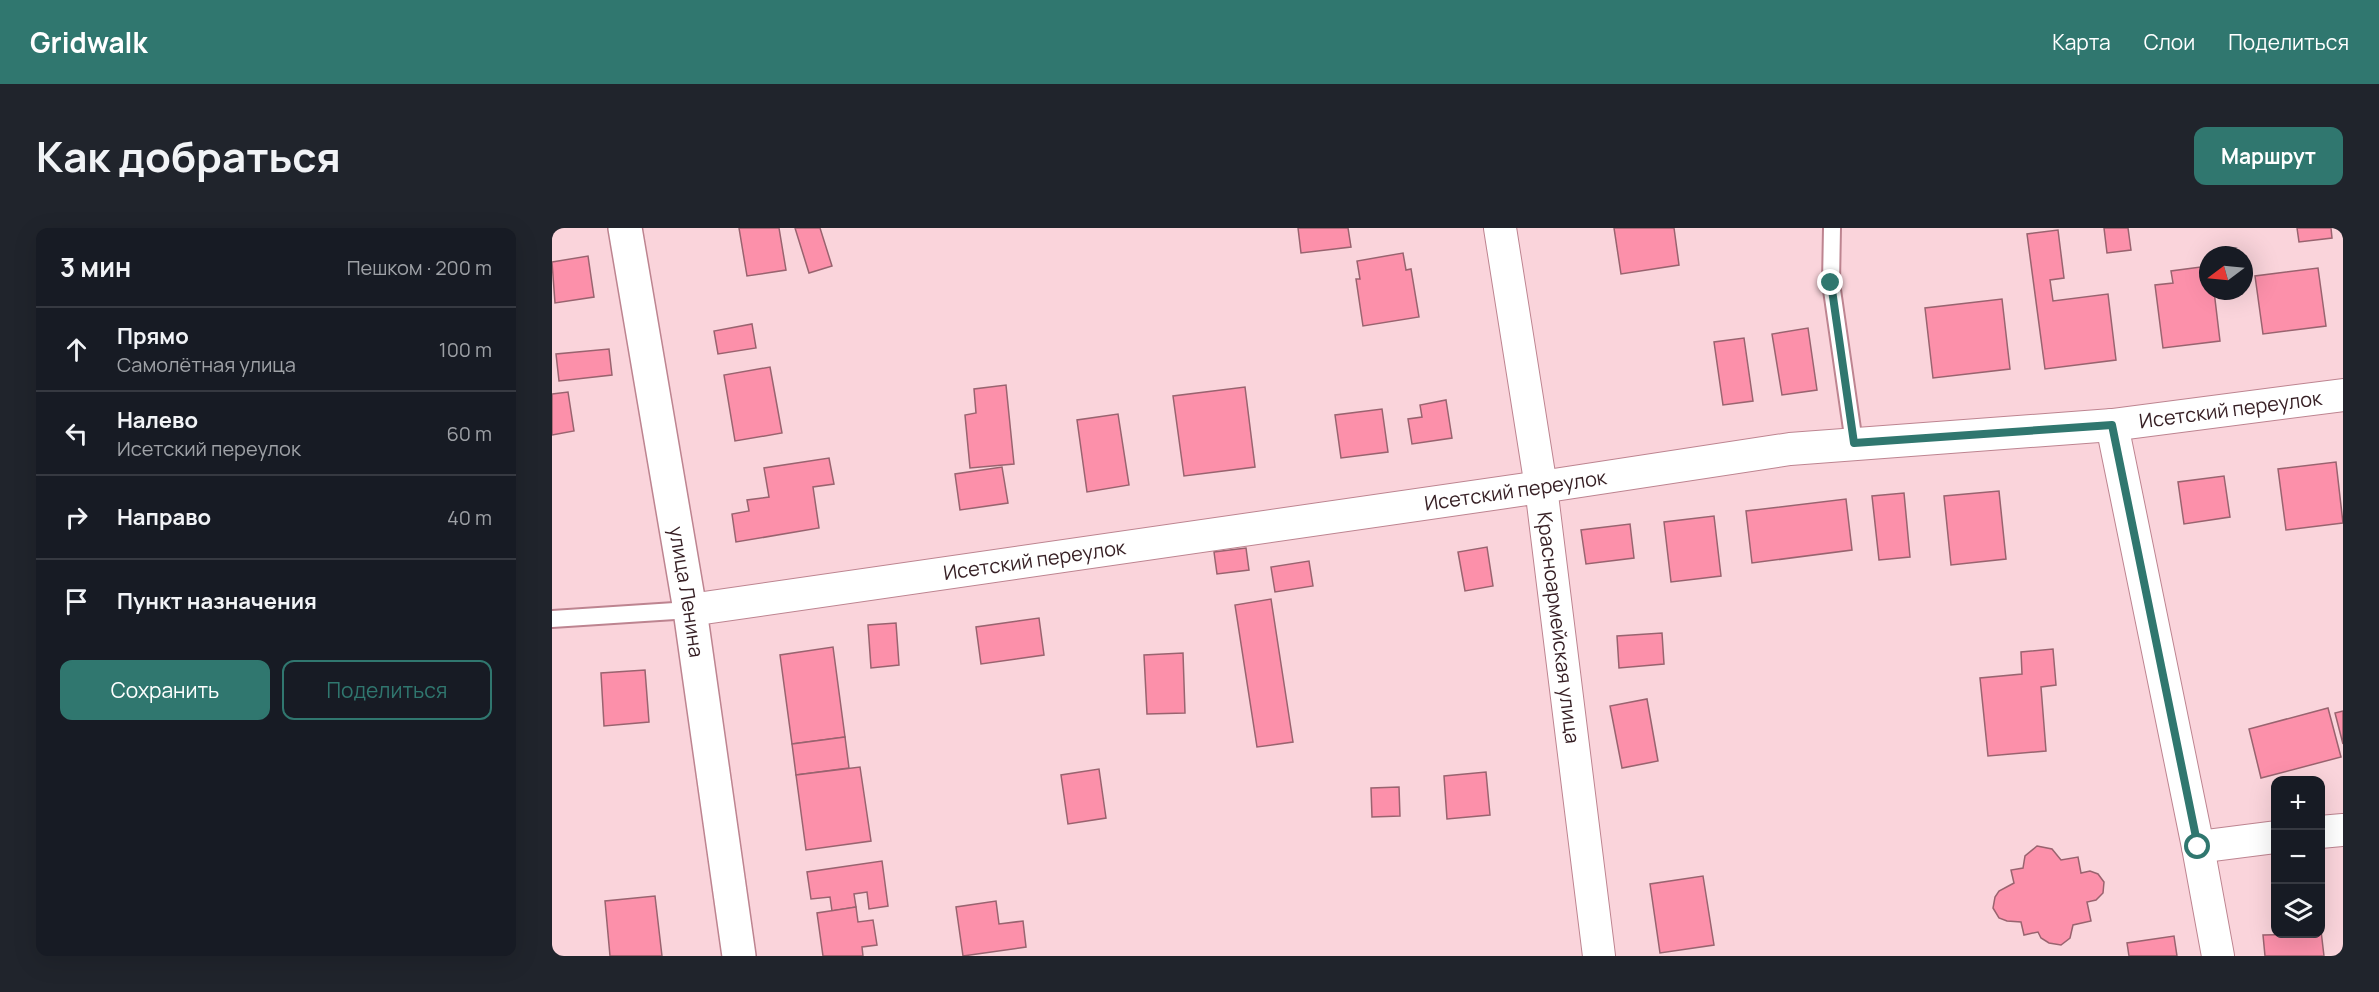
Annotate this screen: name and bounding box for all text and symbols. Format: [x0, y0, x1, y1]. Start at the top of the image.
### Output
text: Gridwalk [30, 23, 147, 61]
text: Карта [2052, 28, 2111, 56]
text: Слои [2144, 28, 2195, 56]
text: Поделиться [2228, 28, 2349, 56]
text: Как добраться [36, 127, 341, 185]
button: Маршрут [2194, 127, 2343, 185]
north arrow [2199, 246, 2253, 300]
text: 3 мин [60, 249, 131, 285]
text: Пешком · 200 m [347, 254, 492, 281]
route end [1817, 269, 1843, 295]
text: Прямо [117, 321, 189, 351]
icon: ahead [60, 333, 93, 366]
text: 100 m [439, 336, 492, 363]
text: Самолётная улица [117, 351, 296, 378]
street label: Исетский переулок [2137, 384, 2324, 434]
text: Налево [117, 405, 198, 435]
icon: left [60, 417, 93, 450]
text: 60 m [446, 420, 492, 447]
text: Исетский переулок [117, 435, 301, 462]
street label: Исетский переулок [1422, 463, 1609, 517]
icon: right [60, 501, 93, 534]
text: Направо [117, 502, 211, 532]
text: 40 m [447, 504, 492, 531]
street label: Красноармейская улица [1531, 510, 1587, 745]
street label: улица Ленина [663, 524, 711, 659]
street label: Исетский переулок [941, 533, 1128, 586]
icon: arrive [60, 585, 93, 618]
text: Пункт назначения [117, 586, 317, 616]
button: Сохранить [60, 660, 270, 720]
button: Поделиться [282, 660, 492, 720]
map controls [2271, 776, 2325, 938]
button: + [2271, 776, 2325, 830]
button: − [2271, 830, 2325, 884]
route start [2184, 833, 2210, 859]
button: layers [2271, 884, 2325, 938]

